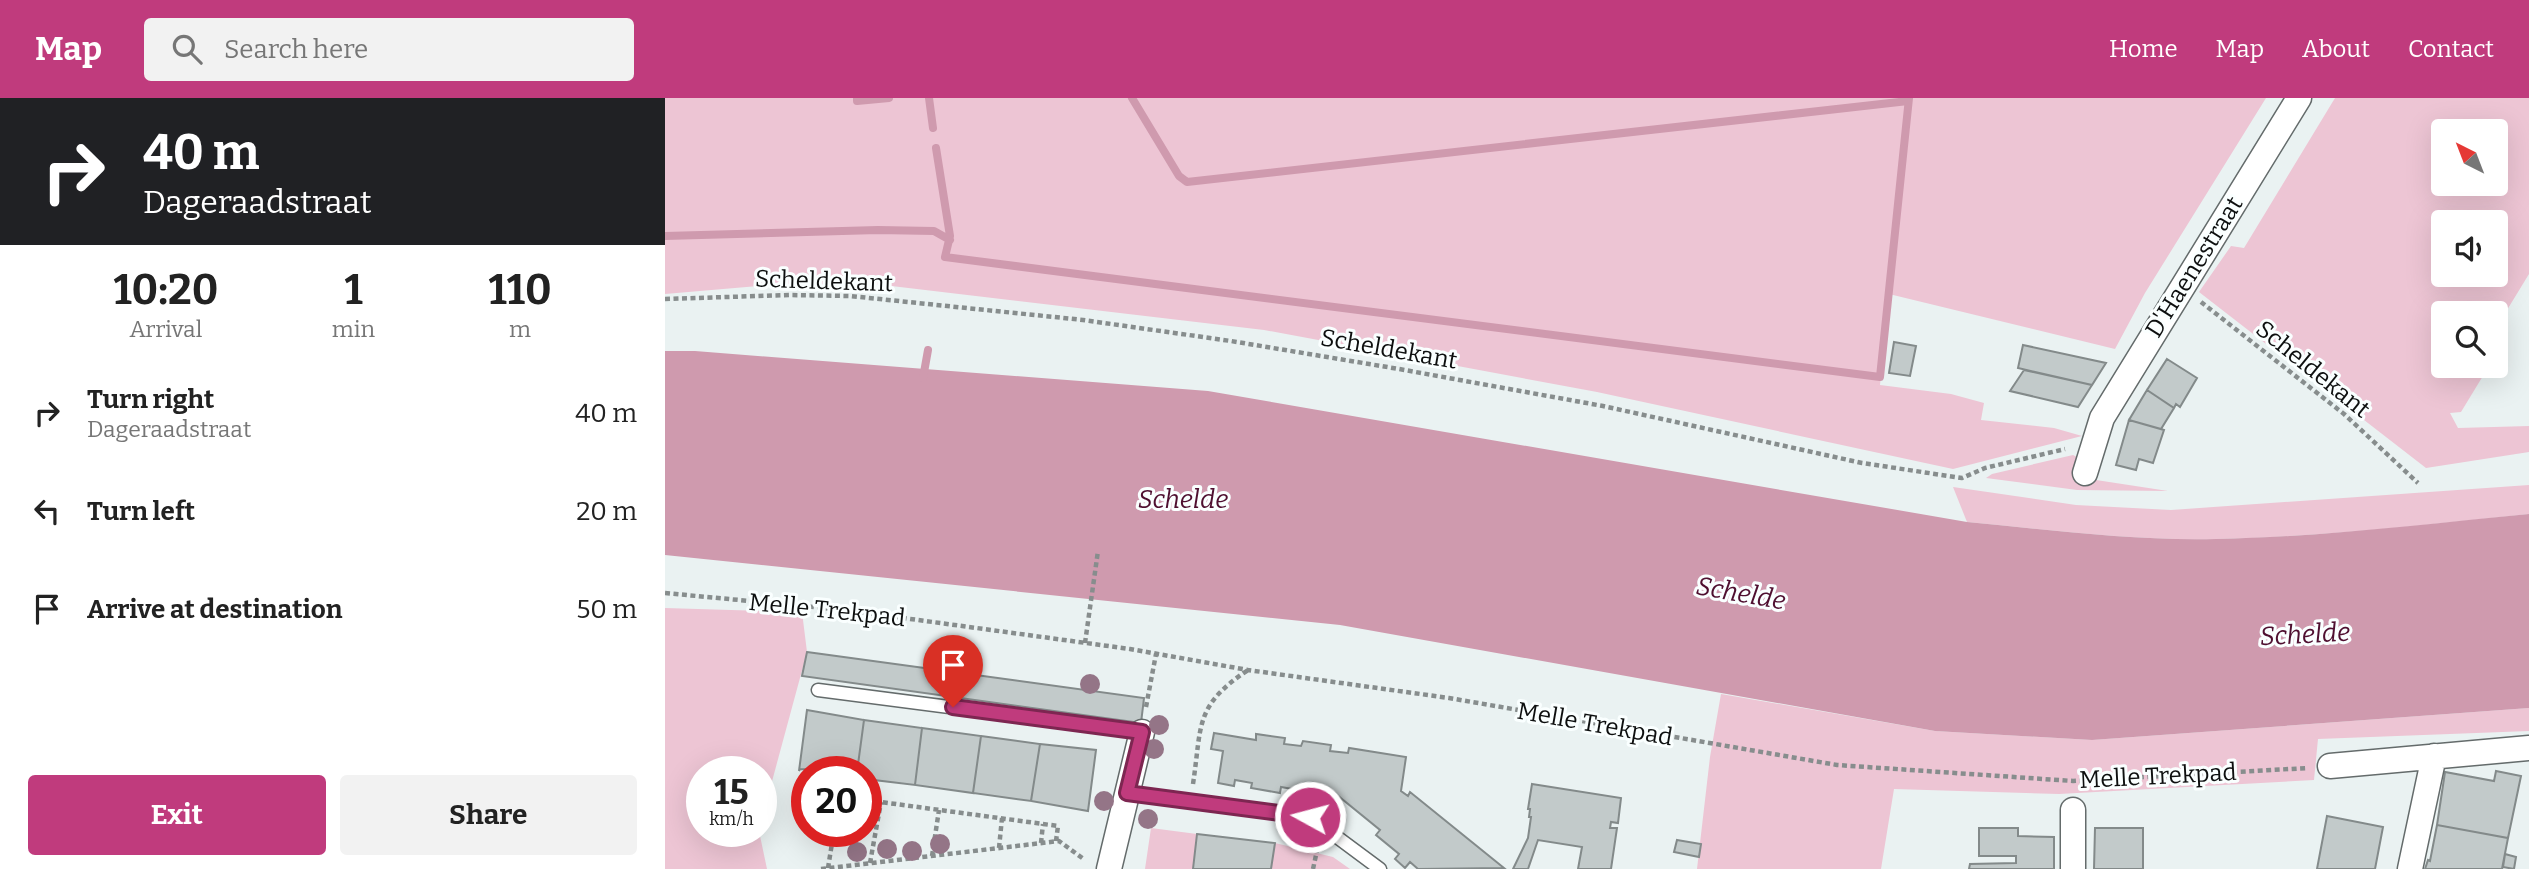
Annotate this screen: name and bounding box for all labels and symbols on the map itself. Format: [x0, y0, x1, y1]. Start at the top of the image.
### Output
north arrow [2431, 119, 2508, 196]
street label: D'Haenestraat [2140, 191, 2249, 342]
street label: Scheldekant [754, 265, 894, 297]
street label: Scheldekant [2250, 315, 2376, 424]
street label: Scheldekant [1319, 323, 1460, 375]
water label: Schelde [1138, 484, 1228, 515]
water label: Schelde [1694, 570, 1788, 617]
street label: Melle Trekpad [747, 588, 907, 632]
water label: Schelde [2259, 617, 2351, 652]
pin [923, 635, 983, 707]
street label: Melle Trekpad [1515, 697, 1675, 751]
speed limit sign: 20 [791, 756, 882, 847]
street label: Melle Trekpad [2079, 758, 2237, 794]
position arrow [1273, 780, 1347, 854]

